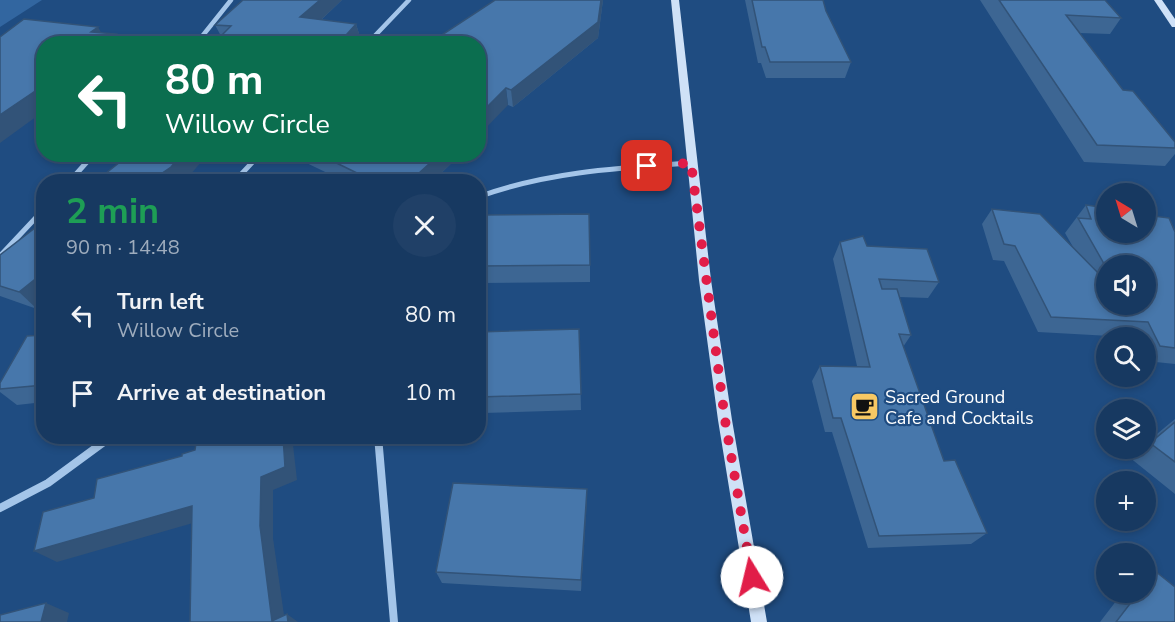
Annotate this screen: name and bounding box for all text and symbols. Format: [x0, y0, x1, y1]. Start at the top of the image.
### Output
text: 80 m [165, 52, 264, 109]
icon: left [66, 60, 144, 138]
text: Willow Circle [165, 106, 330, 143]
pin [621, 140, 672, 191]
icon: arrive [630, 149, 663, 182]
north arrow [1096, 183, 1156, 243]
map controls [1096, 183, 1156, 603]
text: 2 min [66, 187, 159, 236]
button: close [393, 194, 456, 257]
text: 90 m · 14:48 [66, 234, 180, 261]
button: sound [1096, 255, 1156, 315]
text: Turn left [117, 287, 204, 317]
icon: left [66, 299, 99, 332]
text: 80 m [405, 300, 456, 330]
text: Willow Circle [117, 317, 239, 344]
button: search [1096, 327, 1156, 387]
icon: arrive [66, 377, 99, 410]
text: Arrive at destination [117, 378, 326, 408]
text: 10 m [405, 378, 456, 408]
place label: Sacred Ground Cafe and Cocktails [885, 385, 1034, 430]
cafe icon: Sacred Ground Cafe and Cocktails [848, 391, 880, 423]
button: layers [1096, 399, 1156, 459]
button: + [1096, 471, 1156, 531]
button: − [1096, 543, 1156, 603]
position arrow [720, 545, 784, 609]

